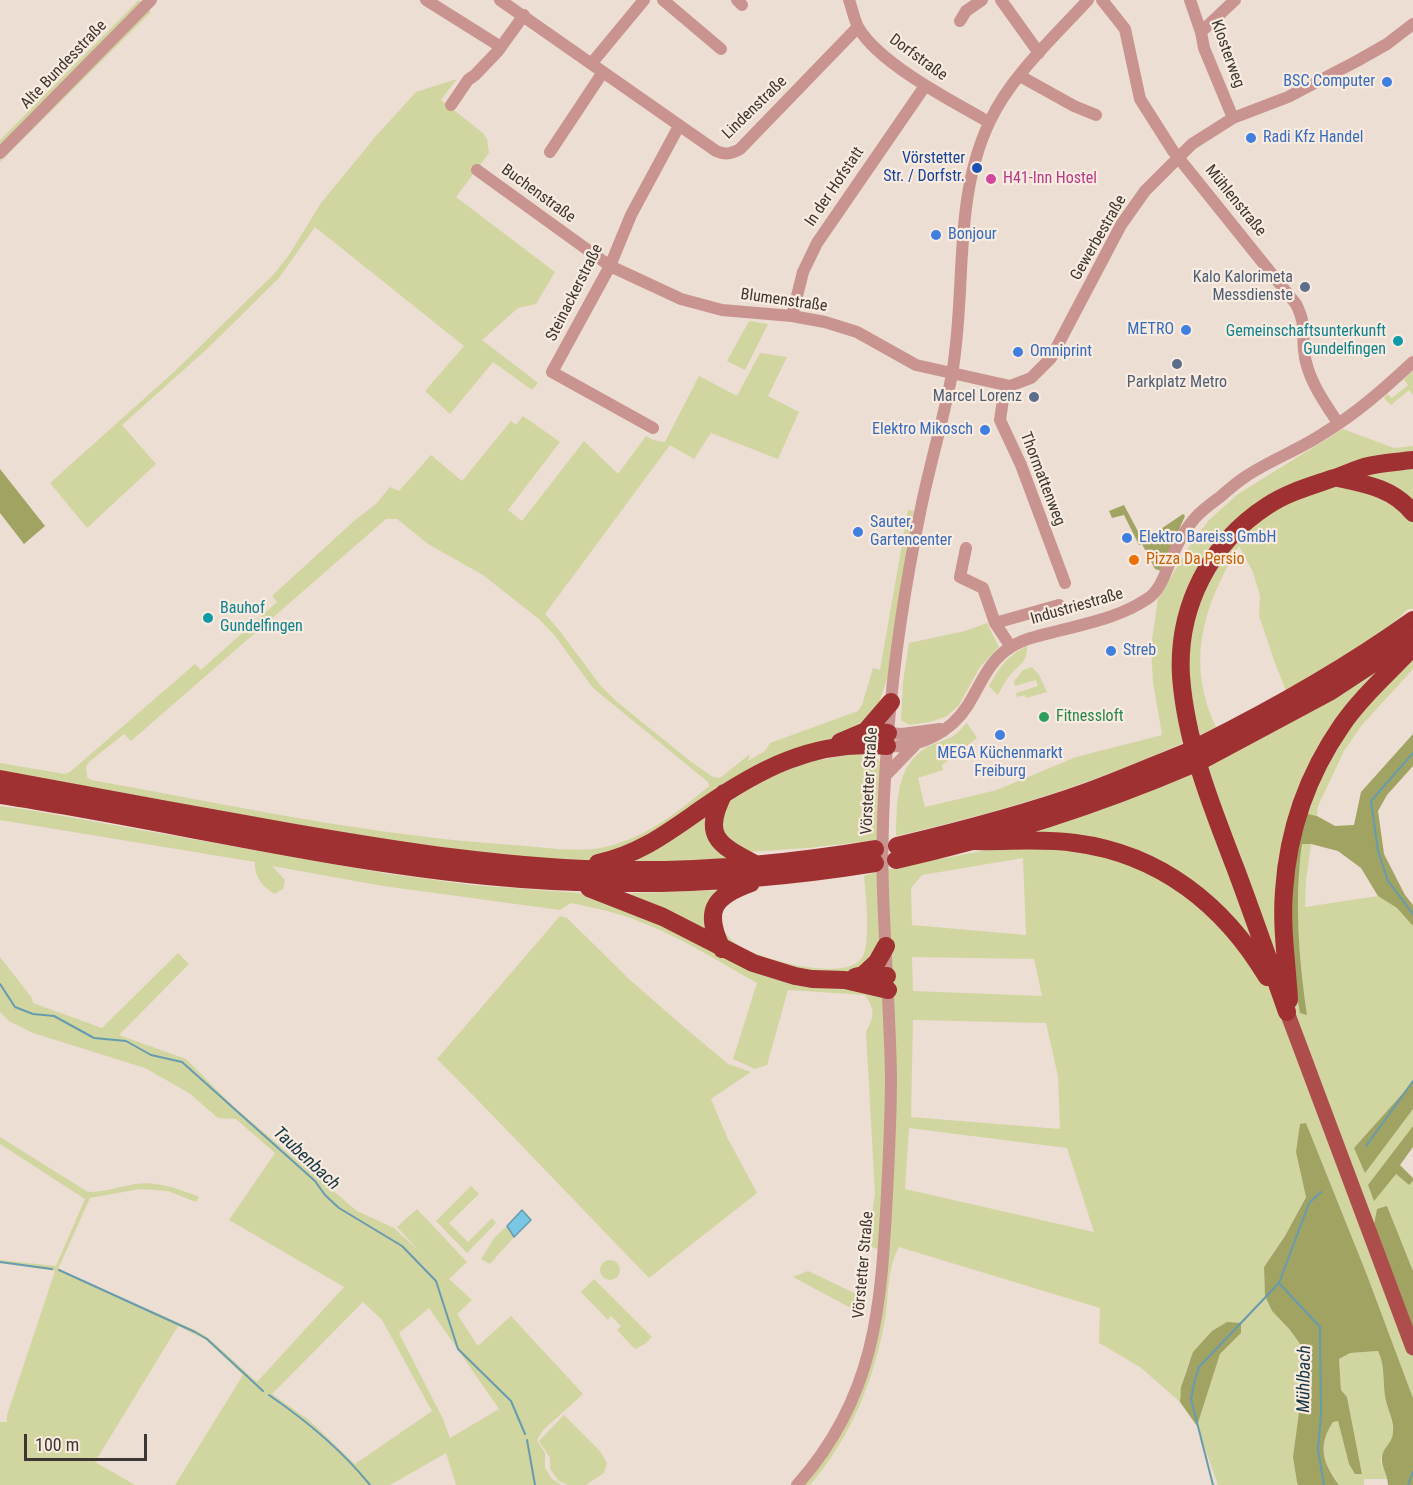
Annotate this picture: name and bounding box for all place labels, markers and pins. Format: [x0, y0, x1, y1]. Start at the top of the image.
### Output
place label: BSC Computer [1283, 72, 1375, 92]
marker: BSC Computer [1380, 75, 1394, 89]
place label: Radi Kfz Handel [1263, 128, 1363, 148]
marker: Radi Kfz Handel [1244, 131, 1258, 145]
place label: Vörstetter Str. / Dorfstr. [883, 149, 965, 187]
marker: Vörstetter Str. / Dorfstr. [970, 161, 984, 175]
place label: H41-Inn Hostel [1003, 169, 1097, 189]
marker: H41-Inn Hostel [984, 172, 998, 186]
place label: Bonjour [948, 225, 997, 245]
marker: Bonjour [929, 228, 943, 242]
place label: Kalo Kalorimeta Messdienste [1193, 268, 1293, 306]
marker: Kalo Kalorimeta Messdienste [1298, 280, 1312, 294]
place label: METRO [1127, 320, 1174, 340]
place label: Gemeinschaftsunterkunft Gundelfingen [1226, 322, 1386, 360]
marker: METRO [1179, 323, 1193, 337]
marker: Gemeinschaftsunterkunft Gundelfingen [1391, 334, 1405, 348]
place label: Omniprint [1030, 342, 1092, 362]
marker: Omniprint [1011, 345, 1025, 359]
marker: Parkplatz Metro [1170, 357, 1184, 371]
place label: Parkplatz Metro [1127, 373, 1227, 393]
place label: Marcel Lorenz [933, 387, 1022, 407]
marker: Marcel Lorenz [1027, 390, 1041, 404]
place label: Elektro Mikosch [872, 420, 973, 440]
marker: Elektro Mikosch [978, 423, 992, 437]
place label: Sauter, Gartencenter [870, 513, 952, 551]
marker: Sauter, Gartencenter [851, 525, 865, 539]
place label: Elektro Bareiss GmbH [1139, 528, 1276, 548]
marker: Elektro Bareiss GmbH [1120, 531, 1134, 545]
place label: Pizza Da Persio [1146, 550, 1245, 570]
marker: Pizza Da Persio [1127, 553, 1141, 567]
place label: Bauhof Gundelfingen [220, 599, 303, 637]
marker: Bauhof Gundelfingen [201, 611, 215, 625]
place label: Streb [1123, 641, 1156, 661]
marker: Streb [1104, 644, 1118, 658]
place label: Fitnessloft [1056, 707, 1123, 727]
marker: Fitnessloft [1037, 710, 1051, 724]
marker: MEGA Küchenmarkt Freiburg [993, 728, 1007, 742]
place label: MEGA Küchenmarkt Freiburg [937, 744, 1063, 782]

